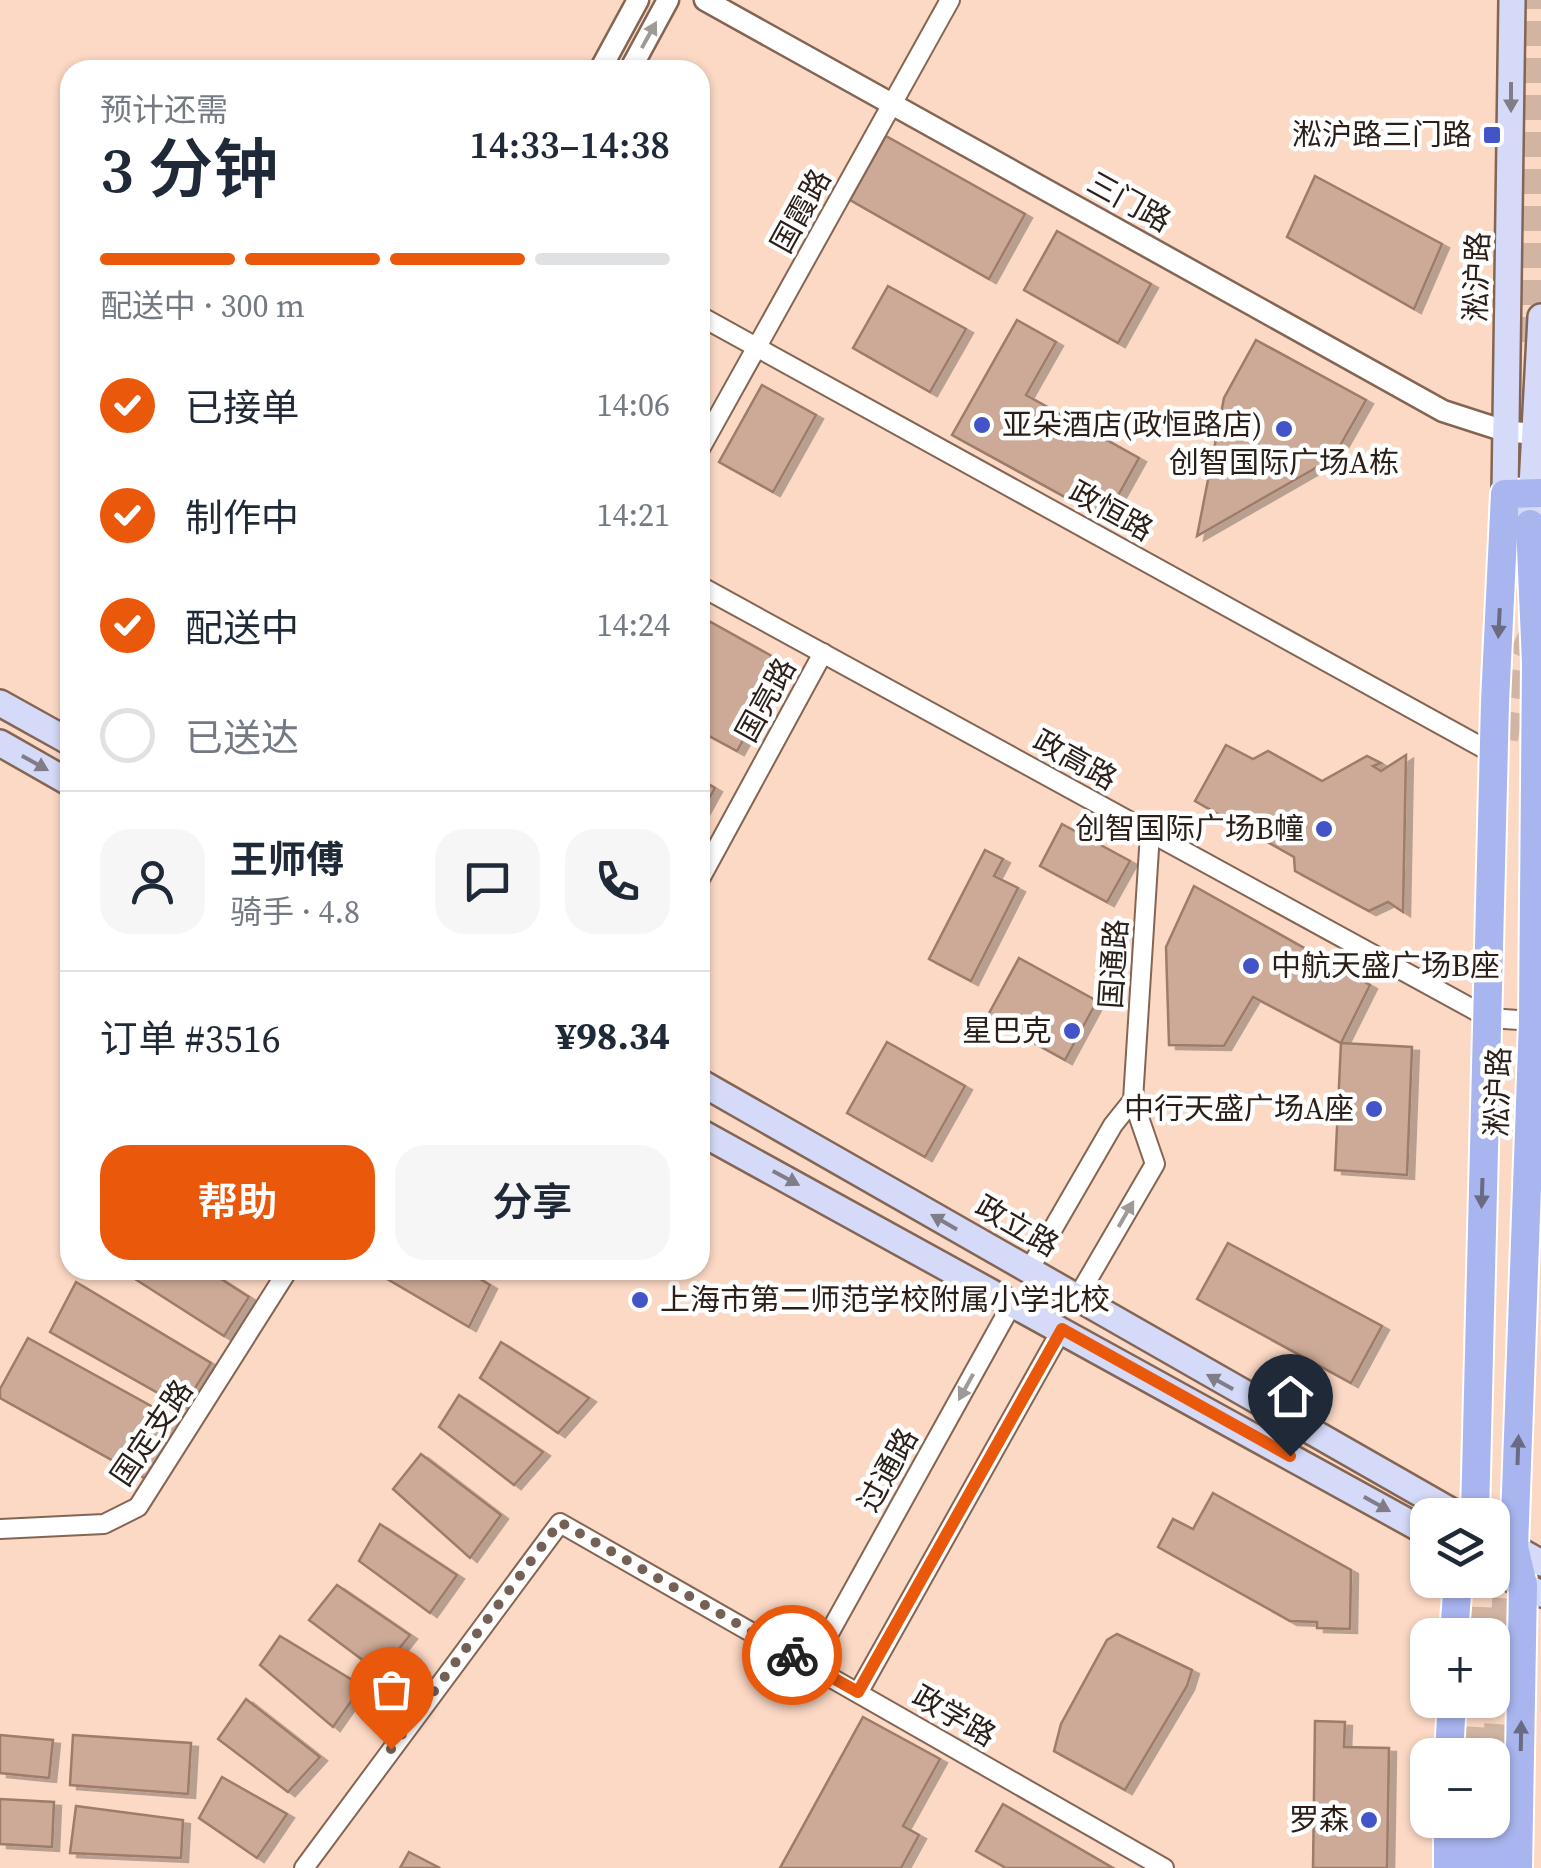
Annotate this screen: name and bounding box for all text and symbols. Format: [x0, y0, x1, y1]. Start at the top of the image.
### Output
one-way arrow [640, 21, 657, 49]
one-way arrow [1503, 82, 1519, 114]
text: 预计还需 [100, 88, 228, 132]
place label: 淞沪路三门路 [1292, 114, 1472, 155]
text: 14:33–14:38 [469, 119, 670, 171]
marker: 淞沪路三门路 [1481, 124, 1503, 146]
text: 3 分钟 [100, 125, 278, 214]
street label: 国霞路 [761, 161, 840, 260]
street label: 三门路 [1080, 162, 1179, 241]
street label: 淞沪路 [1454, 231, 1499, 323]
text: 配送中 · 300 m [100, 284, 305, 328]
icon: check [100, 378, 155, 433]
text: 已接单 [185, 382, 299, 434]
text: 14:06 [596, 383, 670, 427]
place label: 亚朵酒店(政恒路店) [1002, 404, 1262, 445]
marker: 亚朵酒店(政恒路店) [971, 414, 993, 436]
marker: 创智国际广场A栋 [1273, 418, 1295, 440]
place label: 创智国际广场A栋 [1169, 442, 1399, 483]
street label: 政恒路 [1062, 471, 1161, 550]
icon: check [100, 488, 155, 543]
text: 制作中 [185, 492, 299, 544]
text: 14:21 [596, 493, 670, 537]
icon: check [100, 598, 155, 653]
text: 配送中 [185, 602, 299, 654]
text: 14:24 [596, 603, 670, 647]
one-way arrow [1491, 608, 1507, 639]
street label: 国亮路 [726, 650, 805, 749]
text: 已送达 [185, 712, 299, 764]
street label: 政高路 [1026, 720, 1125, 799]
one-way arrow [21, 754, 49, 772]
place label: 创智国际广场B幢 [1075, 808, 1304, 849]
marker: 创智国际广场B幢 [1313, 818, 1335, 840]
button: person [100, 829, 205, 934]
button: chat [435, 829, 540, 934]
button: phone [565, 829, 670, 934]
text: 王师傅 [230, 834, 344, 886]
text: 骑手 · 4.8 [230, 890, 360, 934]
street label: 国通路 [1090, 918, 1137, 1010]
place label: 中航天盛广场B座 [1271, 945, 1500, 986]
marker: 中航天盛广场B座 [1240, 955, 1262, 977]
text: ¥98.34 [556, 1010, 670, 1062]
place label: 星巴克 [962, 1010, 1052, 1051]
text: 订单 #3516 [100, 1013, 281, 1065]
marker: 星巴克 [1061, 1020, 1083, 1042]
street label: 淞沪路 [1475, 1046, 1520, 1138]
place label: 中行天盛广场A座 [1124, 1088, 1354, 1129]
marker: 中行天盛广场A座 [1363, 1098, 1385, 1120]
button: 帮助 [100, 1145, 375, 1260]
button: 分享 [395, 1145, 670, 1260]
one-way arrow [771, 1170, 800, 1187]
one-way arrow [1474, 1177, 1490, 1209]
street label: 政立路 [968, 1185, 1066, 1266]
one-way arrow [1117, 1200, 1134, 1228]
one-way arrow [930, 1213, 958, 1231]
place label: 上海市第二师范学校附属小学北校 [660, 1279, 1110, 1320]
marker: 上海市第二师范学校附属小学北校 [629, 1289, 651, 1311]
pin [1248, 1354, 1333, 1457]
icon: home [1263, 1369, 1318, 1424]
street label: 国定支路 [101, 1372, 202, 1494]
one-way arrow [957, 1373, 975, 1401]
one-way arrow [1206, 1373, 1234, 1391]
street label: 过通路 [848, 1420, 927, 1519]
one-way arrow [1510, 1433, 1526, 1465]
one-way arrow [1362, 1496, 1391, 1513]
map controls [1410, 1498, 1510, 1838]
button: layers [1410, 1498, 1510, 1598]
courier [742, 1605, 842, 1705]
button: + [1410, 1618, 1510, 1718]
icon: bike [765, 1628, 820, 1683]
pin [349, 1647, 434, 1750]
icon: bag [364, 1662, 419, 1717]
street label: 政学路 [905, 1675, 1003, 1756]
one-way arrow [1513, 1719, 1529, 1751]
button: − [1410, 1738, 1510, 1838]
place label: 罗森 [1289, 1799, 1349, 1840]
marker: 罗森 [1358, 1809, 1380, 1831]

